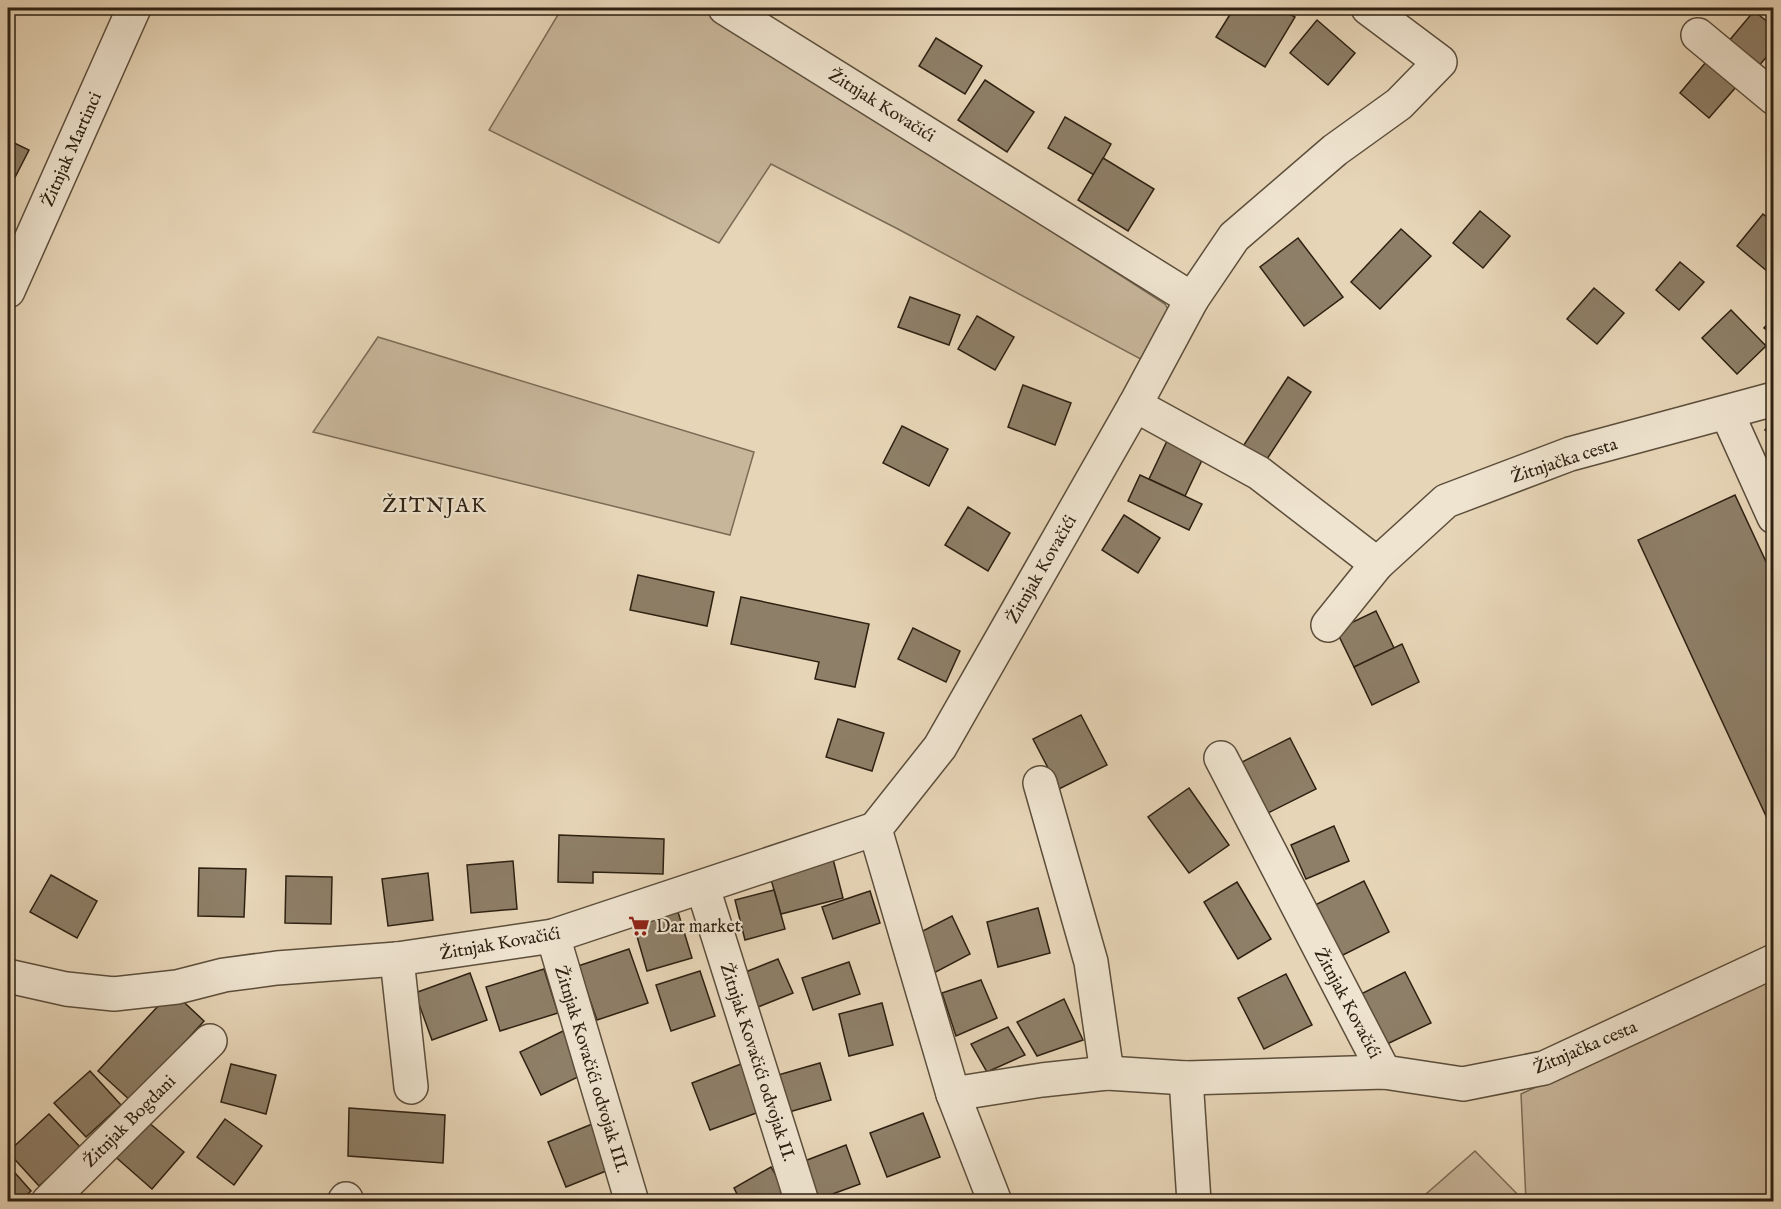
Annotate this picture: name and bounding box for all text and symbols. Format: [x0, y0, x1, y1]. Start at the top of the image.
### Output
street label: Žitnjak Kovačići [823, 63, 940, 148]
street label: Žitnjak Martinci [36, 88, 108, 211]
street label: Žitnjačka cesta [1508, 432, 1621, 489]
district label: ŽITNJAK [382, 493, 488, 520]
street label: Žitnjak Kovačići [1001, 511, 1083, 628]
supermarket icon: Dar market [627, 914, 651, 938]
place label: Dar market [656, 916, 741, 939]
street label: Žitnjak Kovačići [438, 922, 562, 966]
street label: Žitnjak Kovačići [1308, 944, 1386, 1063]
street label: Žitnjak Kovačići odvojak II. [714, 960, 801, 1165]
street label: Žitnjak Kovačići odvojak III. [548, 963, 634, 1176]
street label: Žitnjačka cesta [1530, 1015, 1641, 1081]
street label: Žitnjak Bogdani [78, 1070, 181, 1173]

